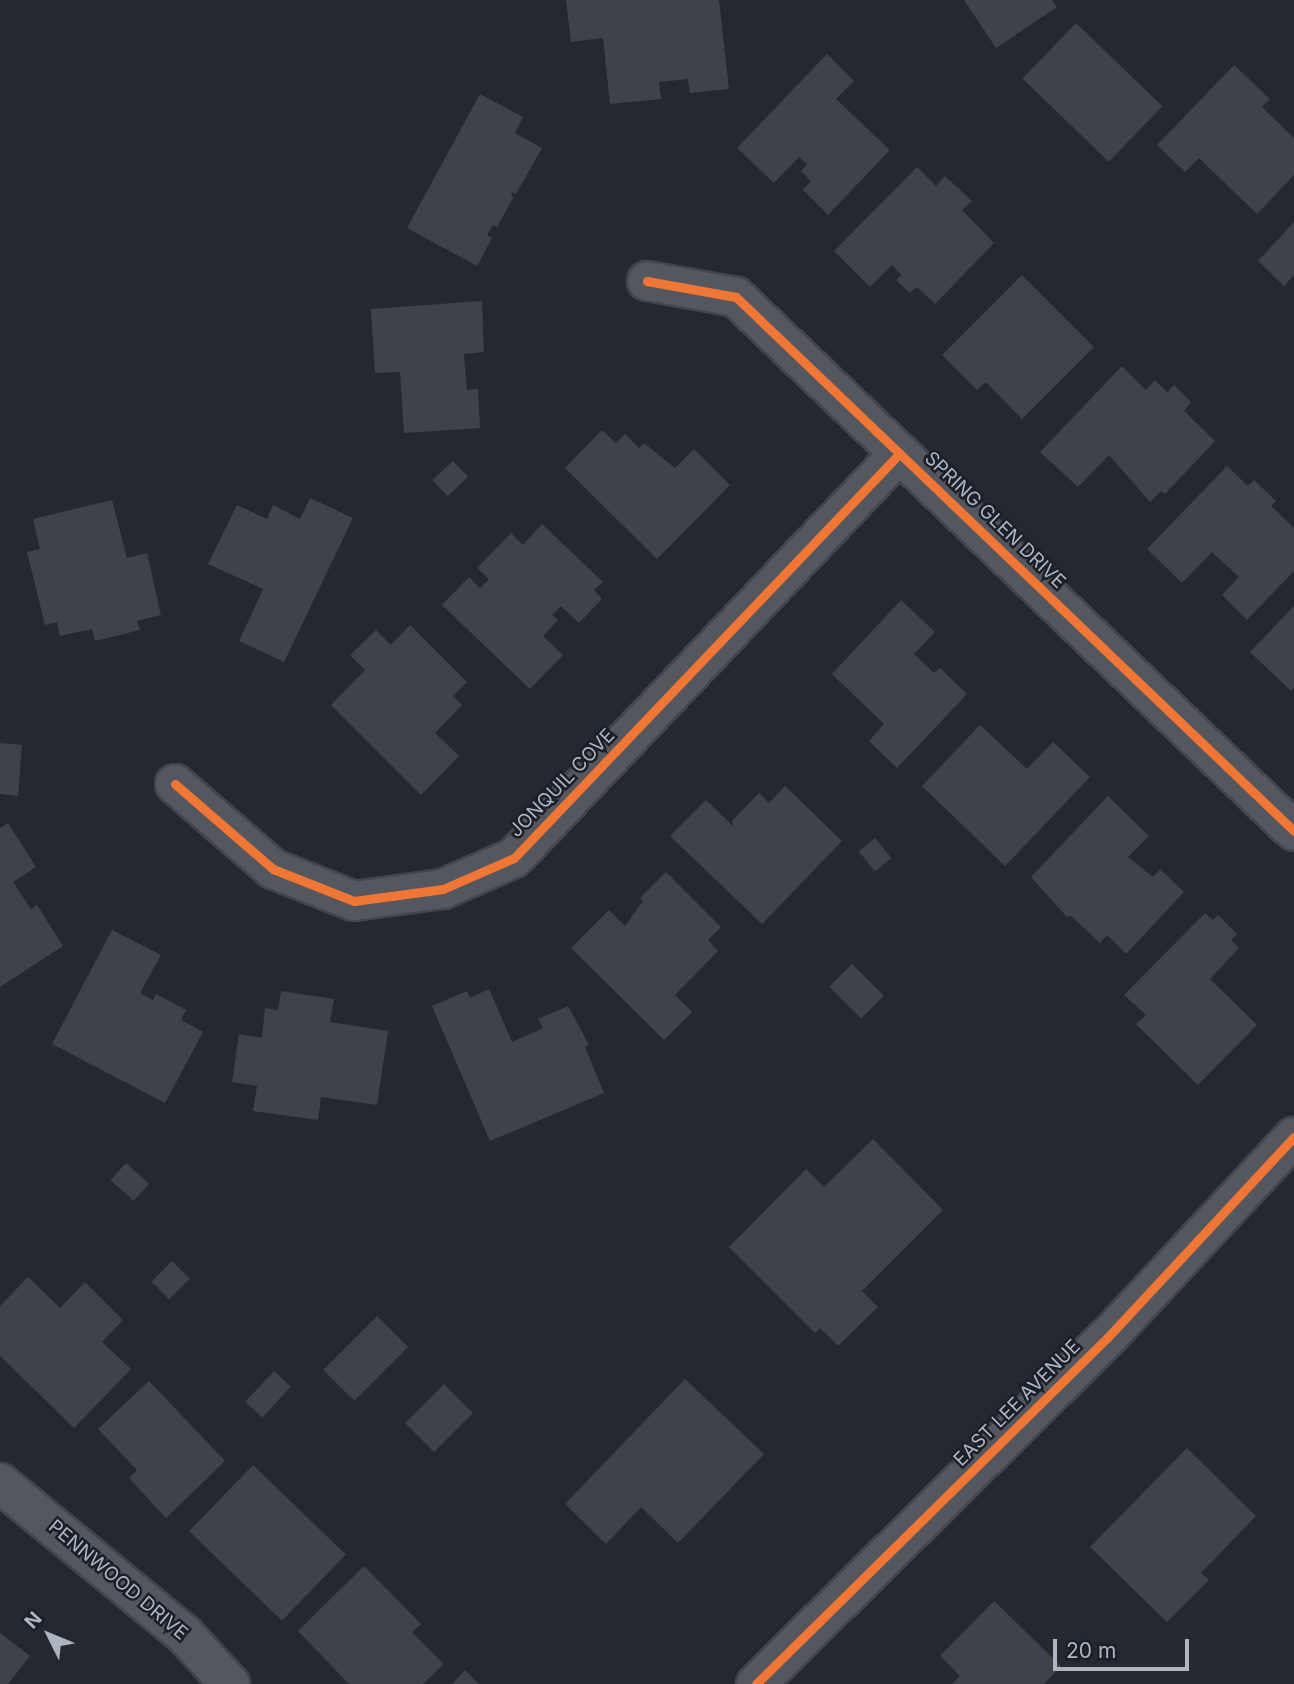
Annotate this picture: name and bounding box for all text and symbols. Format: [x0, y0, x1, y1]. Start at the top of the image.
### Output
street label: SPRING GLEN DRIVE [920, 447, 1070, 593]
street label: JONQUIL COVE [505, 724, 619, 842]
street label: EAST LEE AVENUE [949, 1335, 1085, 1471]
street label: PENNWOOD DRIVE [44, 1515, 192, 1645]
north arrow [14, 1600, 84, 1670]
text: N [20, 1607, 47, 1633]
scale bar [1056, 1624, 1192, 1668]
text: 20 m [1066, 1638, 1116, 1663]

